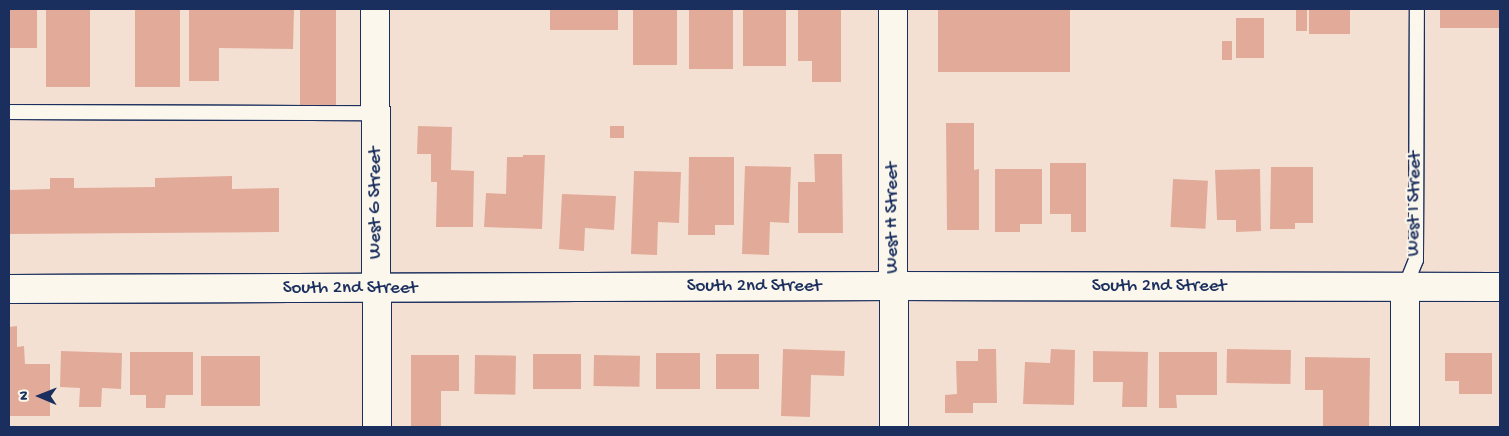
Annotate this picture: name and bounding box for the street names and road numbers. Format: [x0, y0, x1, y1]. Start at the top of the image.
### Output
street label: West G Street [365, 147, 387, 259]
street label: West I Street [1403, 151, 1427, 257]
street label: West H Street [882, 162, 904, 274]
street label: South 2nd Street [687, 276, 821, 298]
street label: South 2nd Street [1092, 276, 1226, 298]
street label: South 2nd Street [283, 278, 417, 300]

